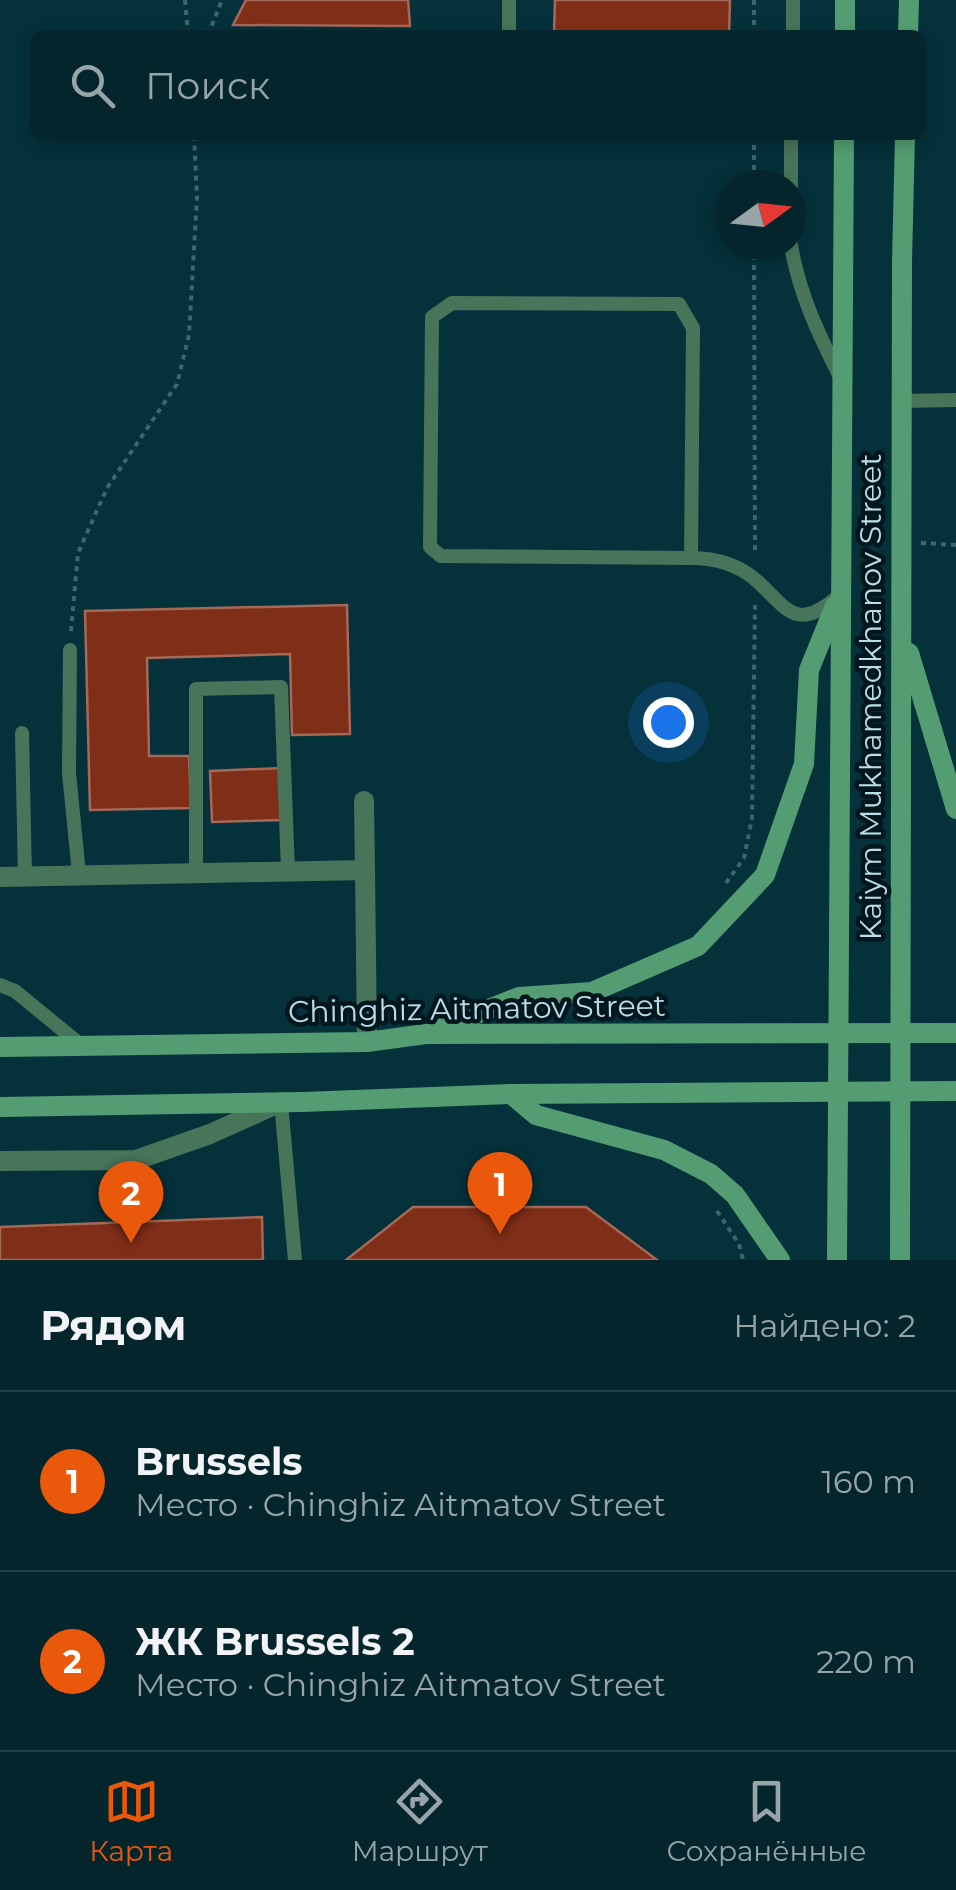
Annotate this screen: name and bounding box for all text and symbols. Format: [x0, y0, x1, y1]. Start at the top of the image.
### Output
search box [30, 30, 926, 140]
icon: search [65, 58, 120, 113]
text: Поиск [145, 62, 270, 109]
north arrow [716, 170, 806, 260]
street label: Kaiym Mukhamedkhanov Street [852, 454, 889, 940]
your location [643, 697, 694, 748]
street label: Chinghiz Aitmatov Street [288, 987, 666, 1030]
pin: 1 [468, 1152, 532, 1234]
pin: 2 [98, 1160, 164, 1243]
text: Рядом [40, 1299, 187, 1351]
text: Найдено: 2 [733, 1306, 916, 1345]
text: Brussels [135, 1438, 303, 1485]
text: 1 [66, 1462, 79, 1501]
text: 160 m [821, 1462, 916, 1501]
text: Место · Chinghiz Aitmatov Street [135, 1485, 666, 1524]
text: ЖК Brussels 2 [135, 1618, 415, 1665]
text: 2 [63, 1642, 82, 1681]
text: 220 m [816, 1642, 916, 1681]
text: Место · Chinghiz Aitmatov Street [135, 1665, 666, 1704]
tab: Карта [89, 1774, 173, 1868]
tab: Маршрут [352, 1774, 488, 1868]
tab: Сохранённые [666, 1774, 867, 1868]

